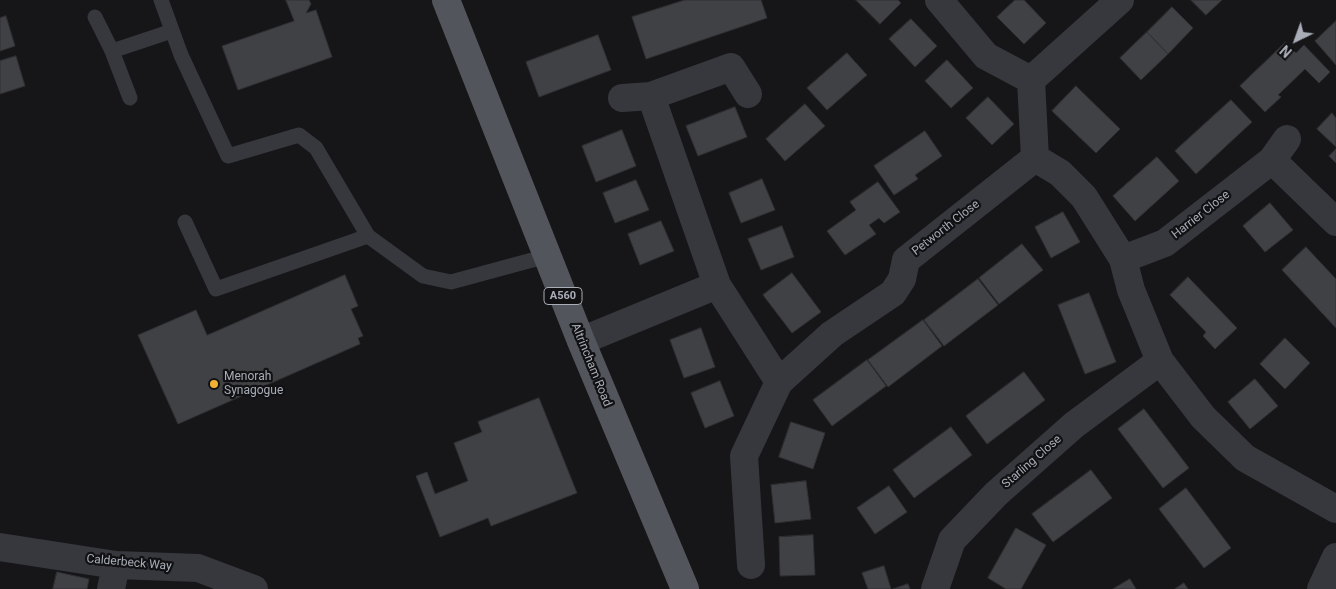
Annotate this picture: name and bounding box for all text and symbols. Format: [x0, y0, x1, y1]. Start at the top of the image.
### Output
north arrow [1271, 15, 1321, 65]
text: N [1277, 42, 1295, 60]
street label: Harrier Close [1169, 188, 1233, 242]
street label: Petworth Close [909, 197, 983, 259]
road number: A560 [544, 288, 582, 304]
street label: Altrincham Road [568, 321, 614, 409]
place label: Menorah Synagogue [224, 370, 283, 398]
marker: Menorah Synagogue [208, 378, 220, 390]
street label: Starling Close [999, 432, 1065, 492]
street label: Calderbeck Way [86, 552, 172, 574]

